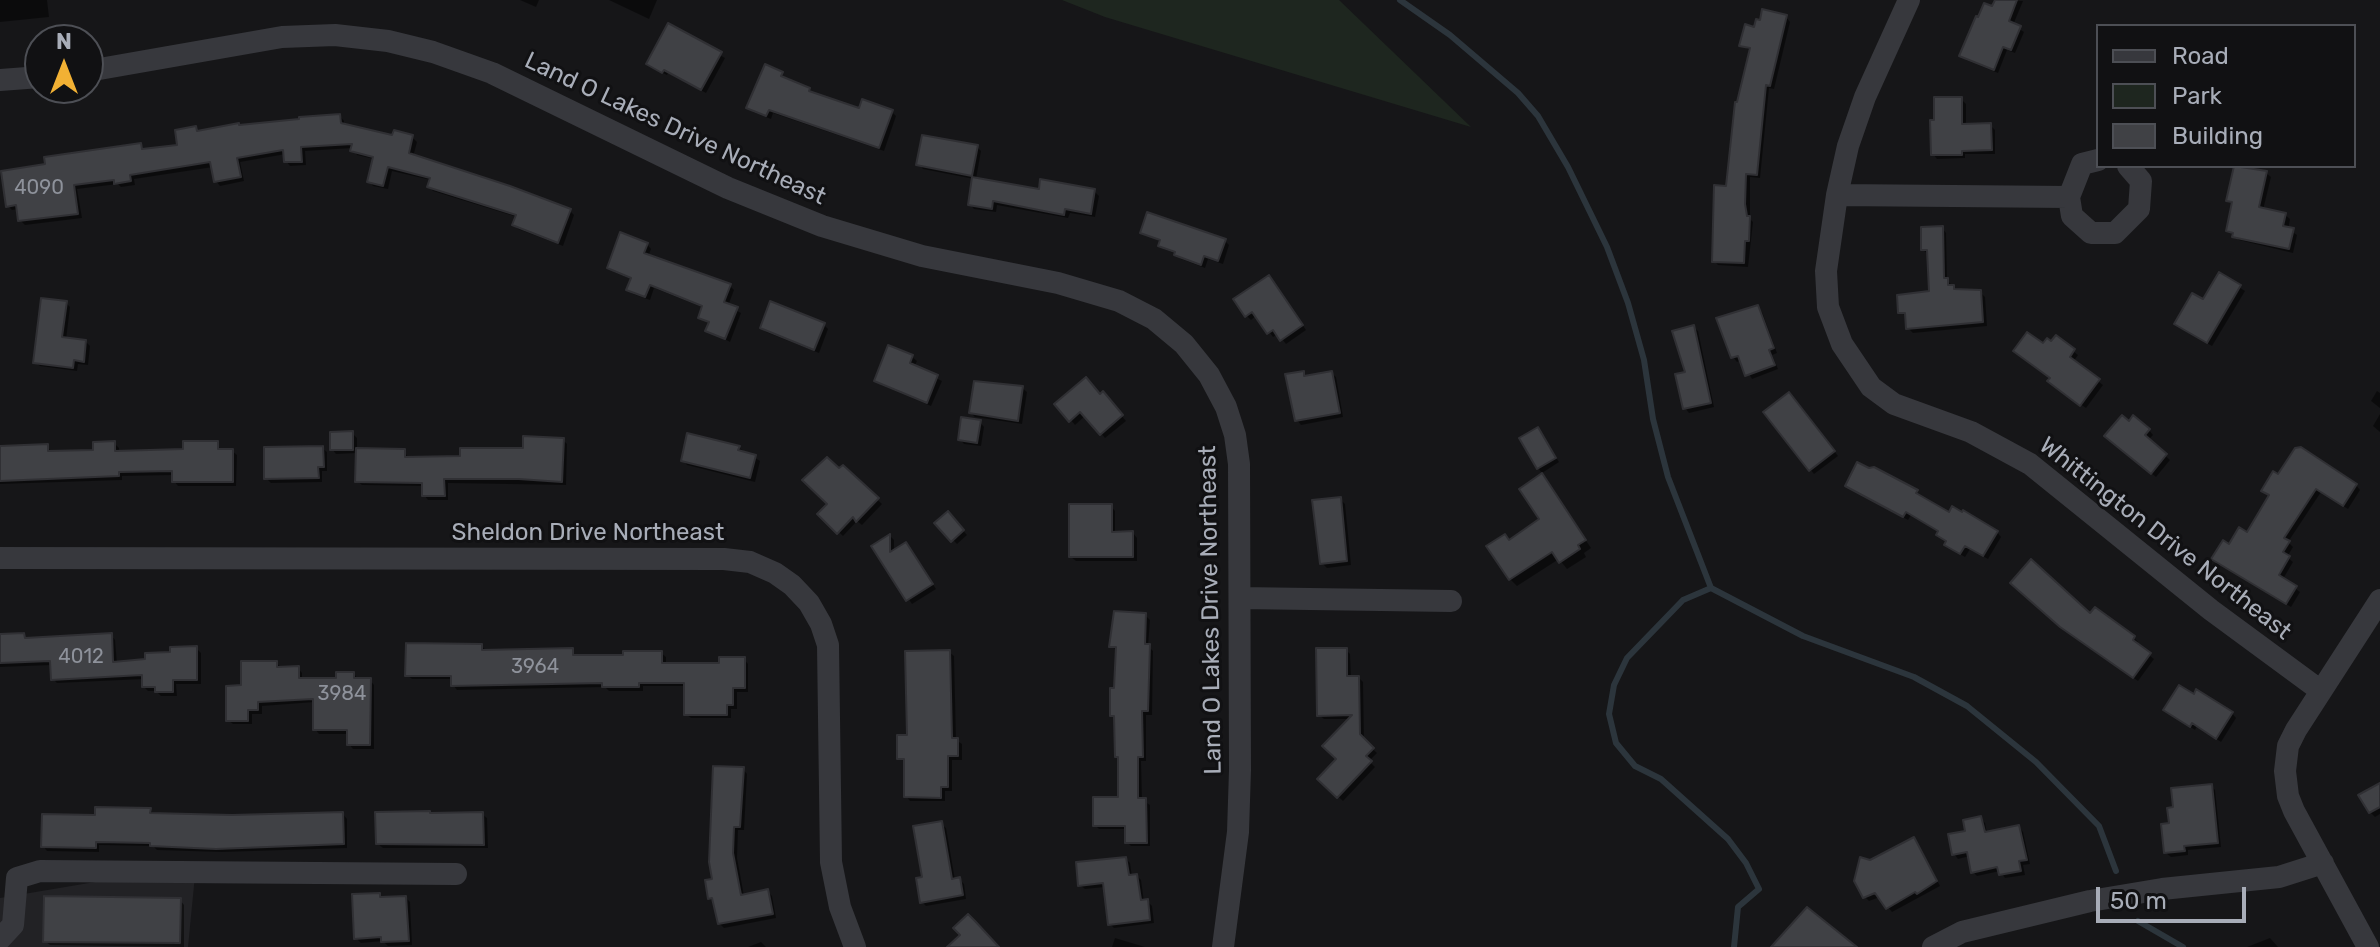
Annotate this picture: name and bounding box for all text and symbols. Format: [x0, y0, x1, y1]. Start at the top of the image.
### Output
north arrow [24, 24, 104, 104]
legend [2096, 24, 2356, 168]
text: N [56, 28, 72, 55]
text: Road [2172, 42, 2229, 70]
street label: Land O Lakes Drive Northeast [520, 46, 830, 212]
text: Park [2172, 82, 2222, 110]
text: Building [2172, 122, 2263, 150]
house number: 4090 [14, 176, 64, 200]
street label: Whittington Drive Northeast [2033, 432, 2297, 646]
street label: Land O Lakes Drive Northeast [1194, 445, 1228, 775]
street label: Sheldon Drive Northeast [452, 519, 724, 547]
house number: 4012 [58, 645, 104, 669]
house number: 3964 [511, 655, 559, 679]
house number: 3984 [317, 682, 367, 706]
scale bar [2100, 871, 2250, 921]
text: 50 m [2110, 887, 2167, 915]

